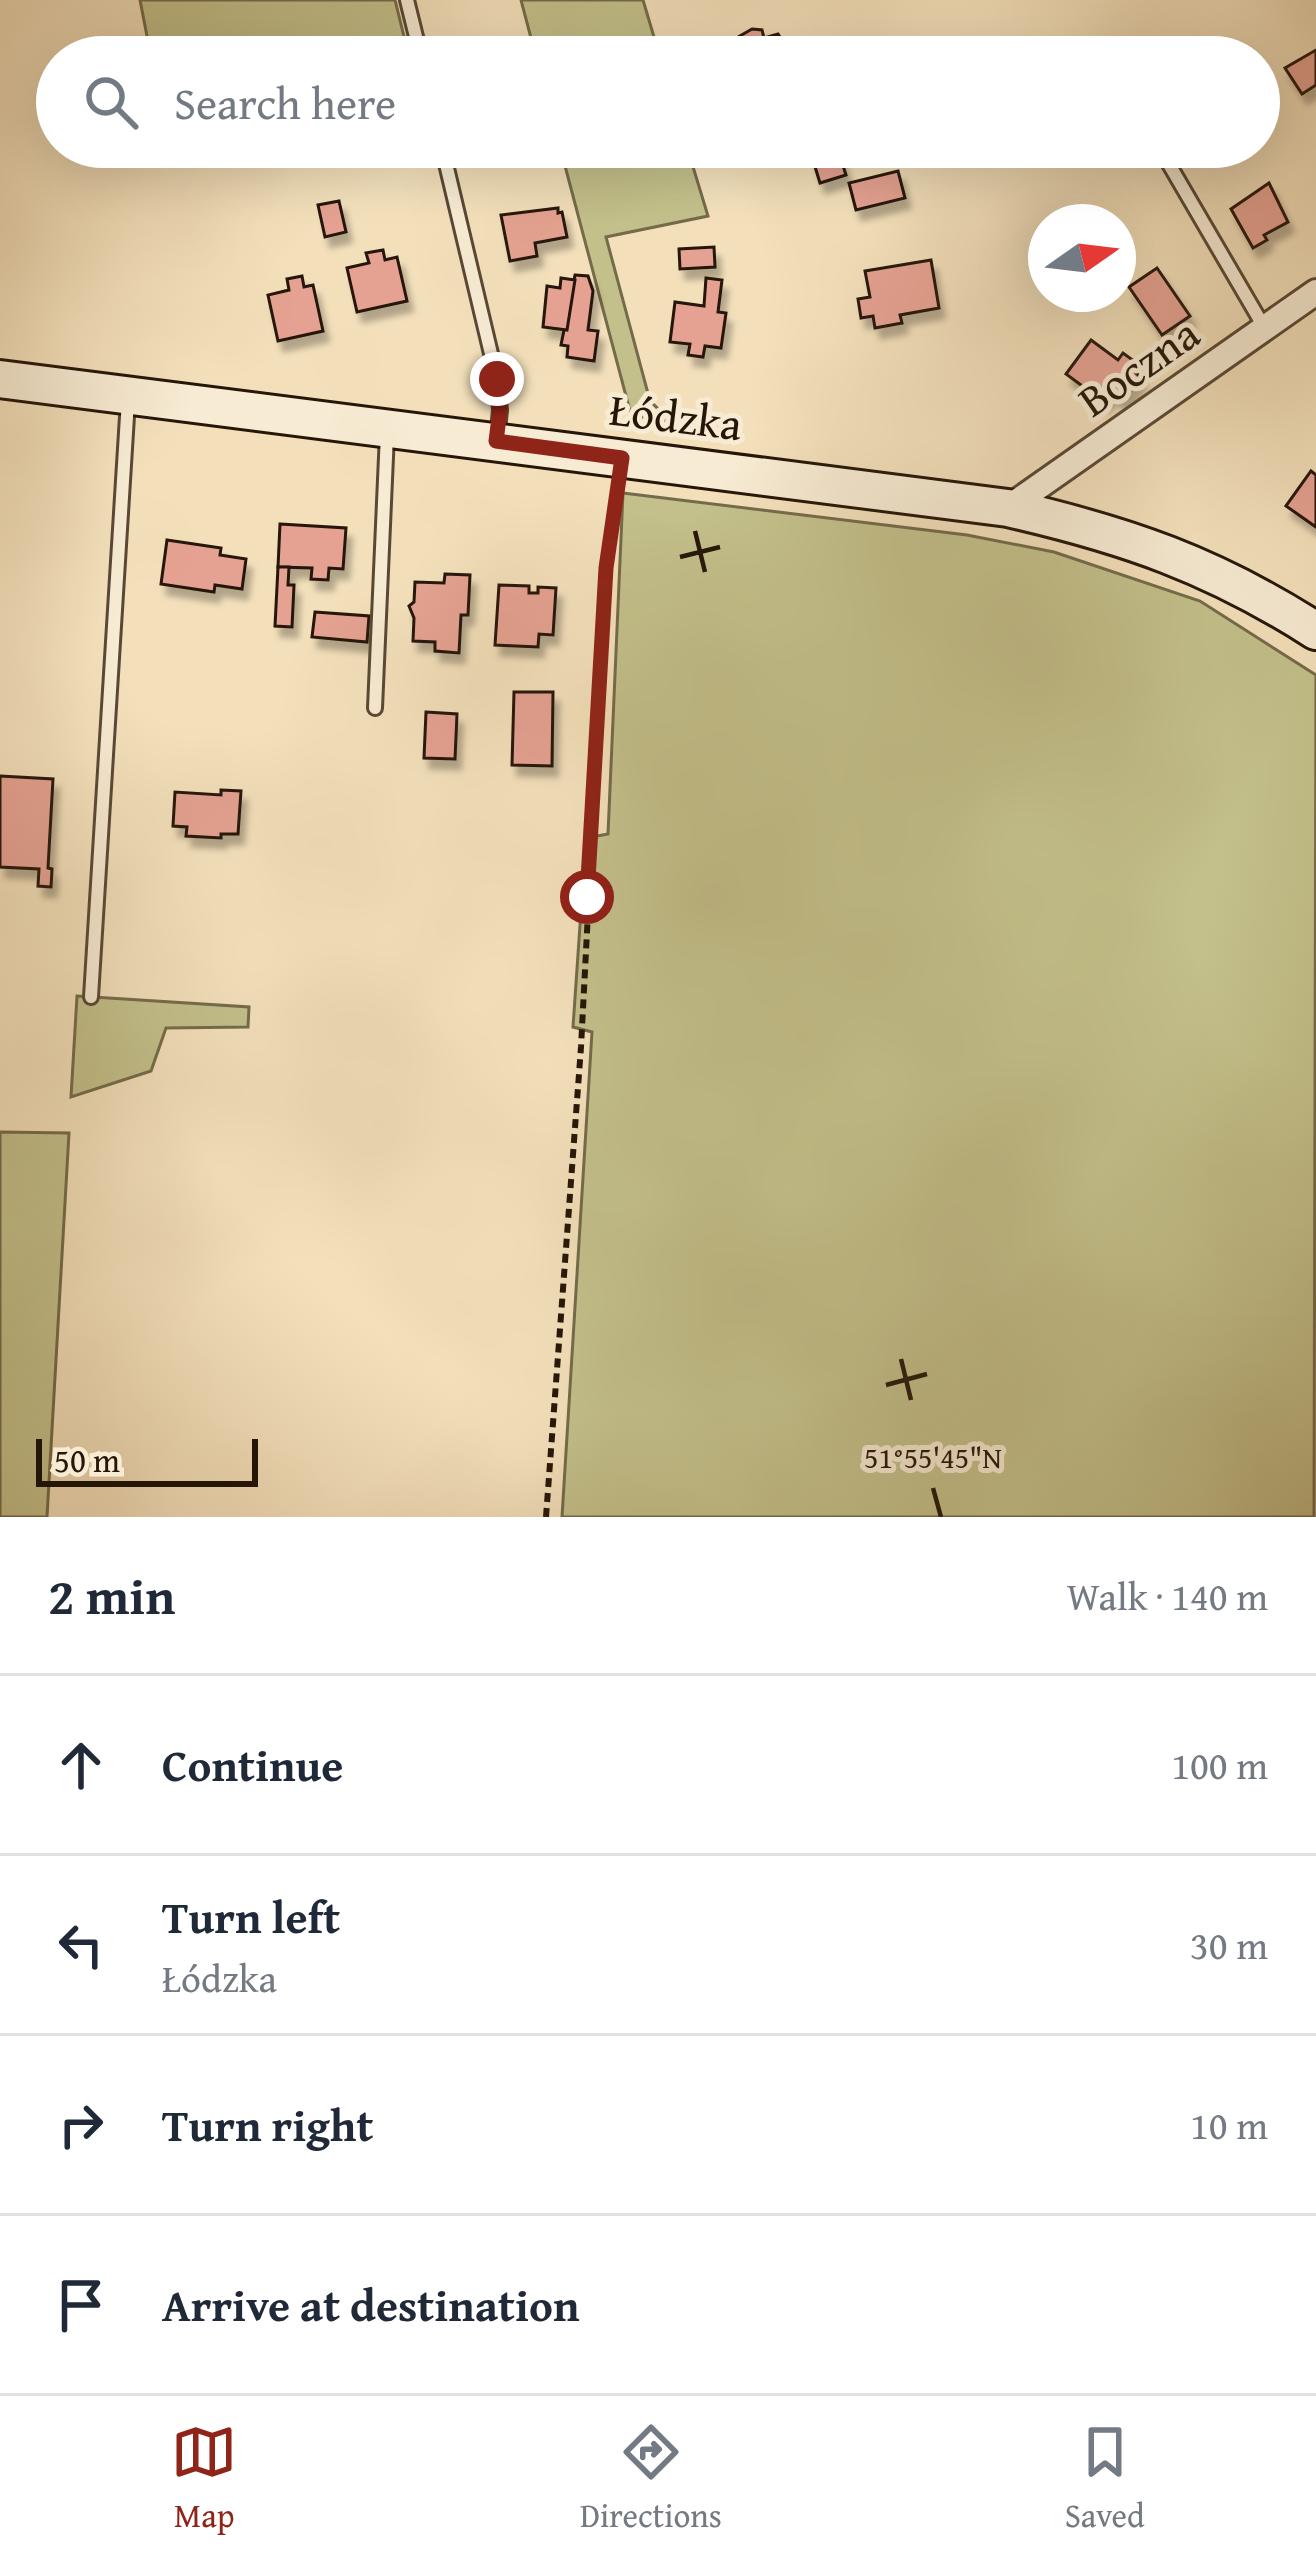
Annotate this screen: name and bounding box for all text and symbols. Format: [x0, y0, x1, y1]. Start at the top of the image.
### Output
search box [36, 36, 1280, 168]
icon: search [78, 69, 144, 135]
text: Search here [174, 70, 396, 135]
north arrow [1028, 204, 1136, 312]
street label: Boczna [1064, 301, 1212, 431]
route end [470, 352, 524, 406]
street label: Łódzka [606, 376, 746, 456]
route start [560, 870, 614, 924]
scale bar [36, 1433, 258, 1486]
text: 51°55'45"N [864, 1435, 1002, 1479]
text: 50 m [54, 1436, 120, 1484]
text: 2 min [48, 1558, 175, 1633]
text: Walk · 140 m [1067, 1567, 1268, 1624]
icon: ahead [48, 1732, 114, 1798]
text: Continue [162, 1732, 343, 1797]
text: 100 m [1171, 1736, 1268, 1793]
text: Turn left [162, 1884, 340, 1949]
icon: left [48, 1912, 114, 1978]
text: 30 m [1190, 1916, 1268, 1973]
text: Łódzka [162, 1949, 277, 2006]
icon: right [48, 2092, 114, 2158]
text: Turn right [162, 2092, 374, 2157]
text: 10 m [1190, 2096, 1268, 2153]
icon: arrive [48, 2272, 114, 2338]
text: Arrive at destination [162, 2272, 580, 2337]
tab: Map [171, 2419, 237, 2539]
tab: Directions [580, 2419, 722, 2539]
tab: Saved [1065, 2419, 1145, 2539]

